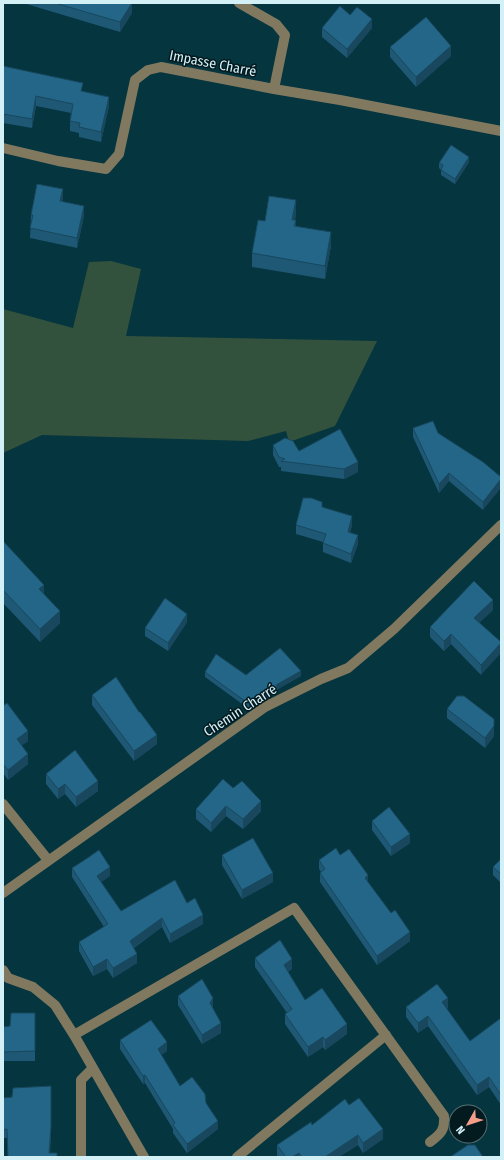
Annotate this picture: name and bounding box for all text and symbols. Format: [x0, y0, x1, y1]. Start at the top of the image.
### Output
street label: Impasse Charré [168, 47, 258, 80]
street label: Chemin Charré [201, 680, 280, 740]
north arrow [448, 1104, 488, 1144]
text: N [453, 1123, 468, 1137]

